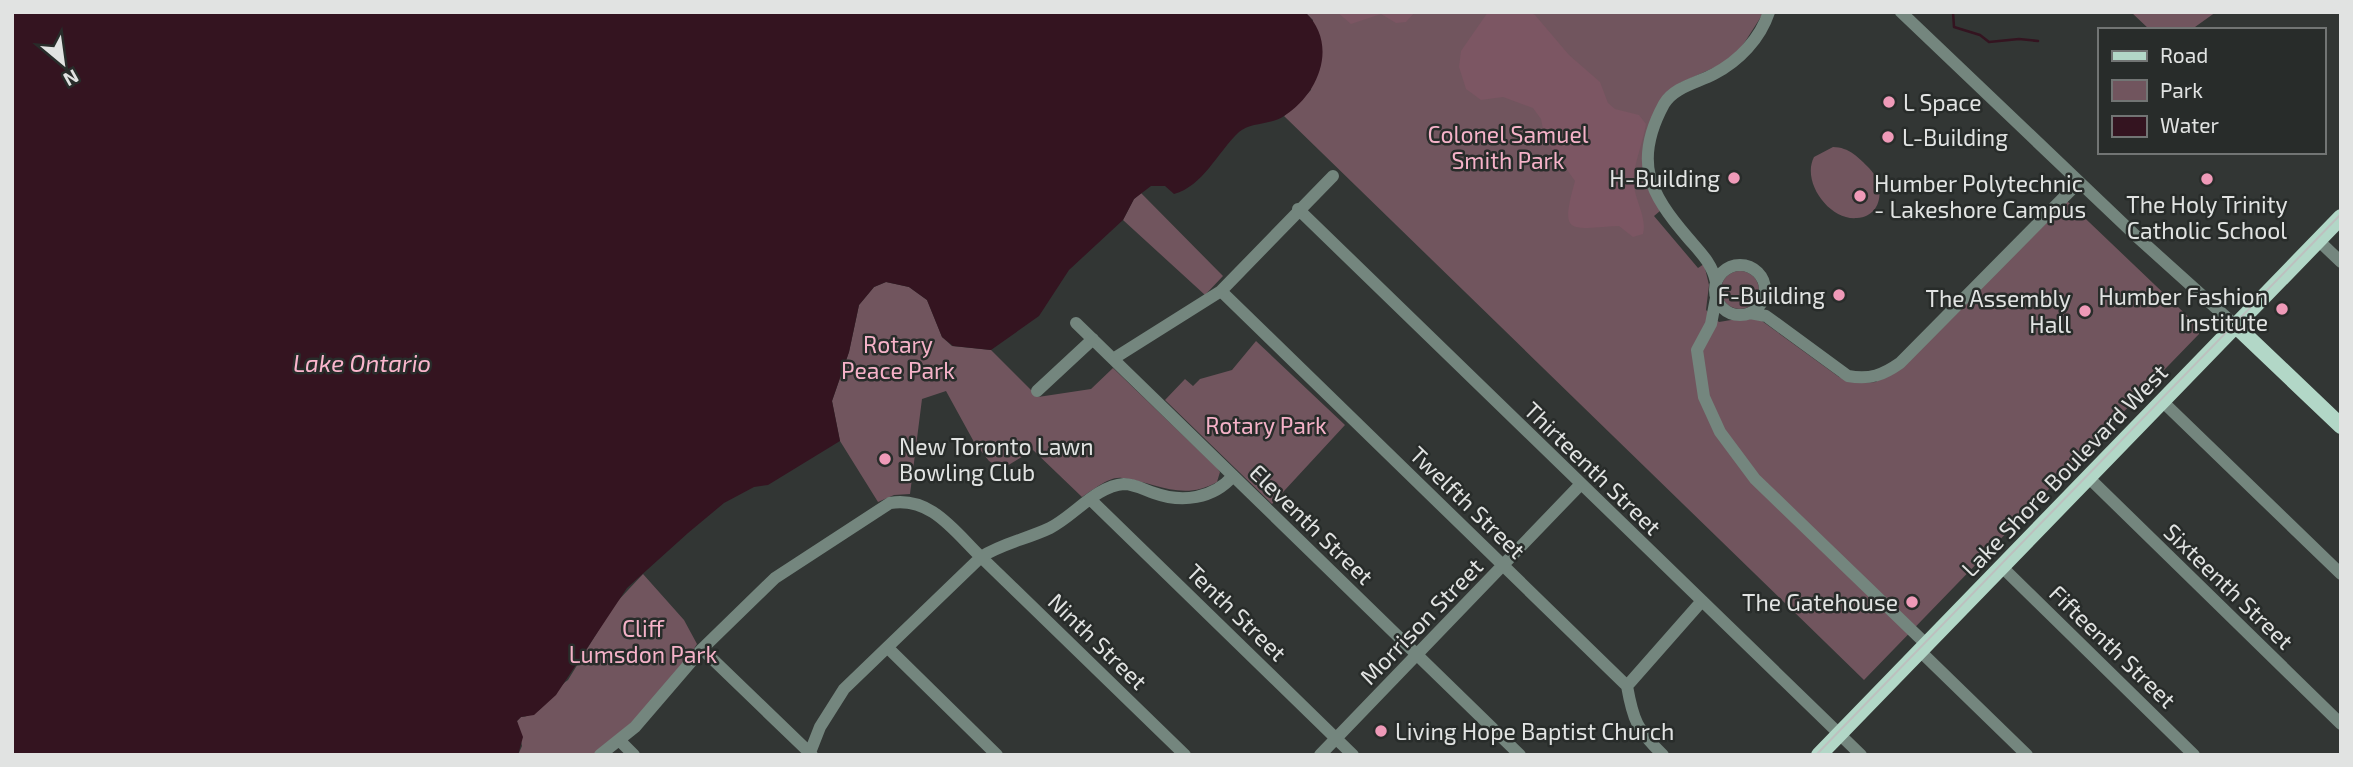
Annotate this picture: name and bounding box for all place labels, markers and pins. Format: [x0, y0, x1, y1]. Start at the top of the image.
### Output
place label: L Space [1903, 88, 1982, 116]
marker: L Space [1881, 94, 1897, 110]
place label: L-Building [1902, 123, 2008, 151]
marker: L-Building [1880, 129, 1896, 145]
place label: H-Building [1609, 164, 1720, 192]
place label: Humber Polytechnic - Lakeshore Campus [1874, 169, 2086, 223]
marker: H-Building [1726, 170, 1742, 186]
marker: The Holy Trinity Catholic School [2199, 171, 2215, 187]
marker: Humber Polytechnic - Lakeshore Campus [1852, 188, 1868, 204]
place label: The Holy Trinity Catholic School [2126, 190, 2288, 244]
place label: F-Building [1717, 281, 1825, 309]
place label: Humber Fashion Institute [2098, 282, 2268, 336]
place label: The Assembly Hall [1926, 284, 2071, 338]
marker: F-Building [1831, 287, 1847, 303]
marker: Humber Fashion Institute [2274, 301, 2290, 317]
marker: The Assembly Hall [2077, 303, 2093, 319]
place label: New Toronto Lawn Bowling Club [899, 432, 1094, 486]
marker: New Toronto Lawn Bowling Club [877, 451, 893, 467]
place label: The Gatehouse [1742, 588, 1898, 616]
marker: The Gatehouse [1904, 594, 1920, 610]
place label: Living Hope Baptist Church [1395, 717, 1674, 745]
marker: Living Hope Baptist Church [1373, 723, 1389, 739]

